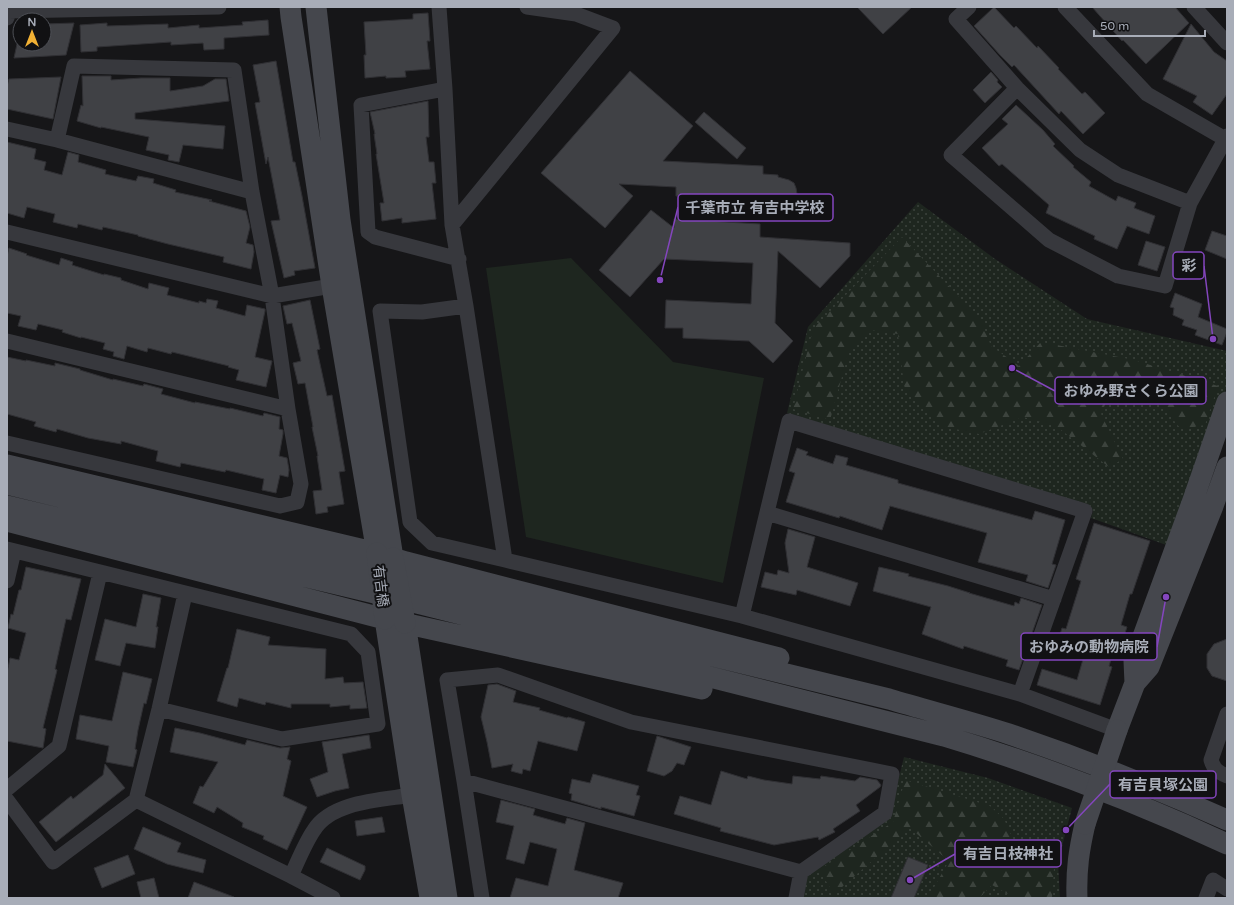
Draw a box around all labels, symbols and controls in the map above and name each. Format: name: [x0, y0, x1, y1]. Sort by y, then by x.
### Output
north arrow: [12, 12, 52, 52]
scale bar: [1094, 12, 1205, 38]
text: N: [28, 16, 36, 29]
text: 50 m: [1100, 19, 1129, 33]
callout: 千葉市立 有吉中学校: [678, 194, 833, 221]
text: 千葉市立 有吉中学校: [686, 199, 824, 217]
callout: 彩: [1173, 252, 1204, 279]
text: 彩: [1181, 257, 1197, 275]
callout: おゆみ野さくら公園: [1055, 377, 1206, 404]
text: おゆみ野さくら公園: [1063, 382, 1199, 400]
street label: 有吉橋: [370, 564, 391, 608]
callout: おゆみの動物病院: [1021, 633, 1157, 660]
text: おゆみの動物病院: [1029, 638, 1149, 656]
callout: 有吉貝塚公園: [1110, 771, 1216, 798]
text: 有吉貝塚公園: [1118, 776, 1208, 794]
callout: 有吉日枝神社: [955, 840, 1061, 867]
text: 有吉日枝神社: [963, 845, 1053, 863]

